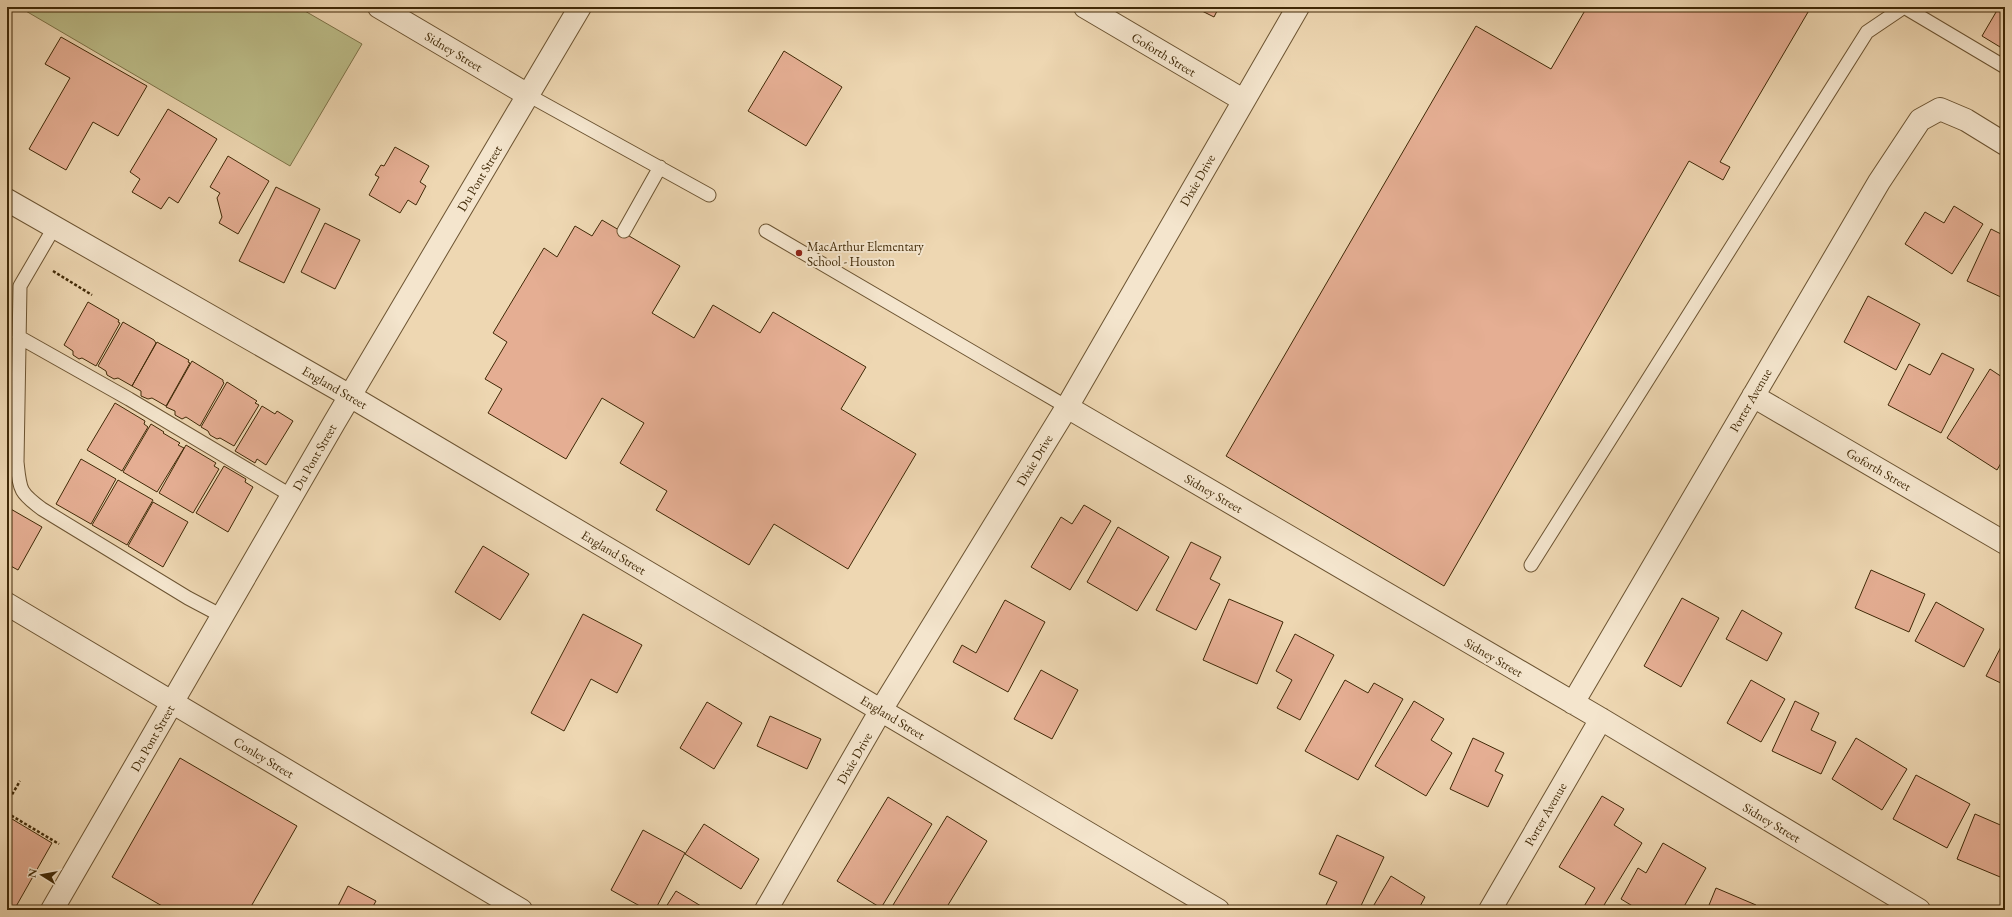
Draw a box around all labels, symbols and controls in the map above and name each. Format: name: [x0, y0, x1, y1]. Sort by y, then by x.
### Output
street label: Sidney Street: [422, 28, 486, 75]
street label: Goforth Street: [1128, 28, 1199, 80]
street label: Du Pont Street: [453, 142, 506, 214]
street label: Dixie Drive: [1176, 151, 1219, 209]
place label: MacArthur Elementary School - Houston: [807, 238, 924, 270]
marker: MacArthur Elementary School - Houston: [794, 248, 804, 258]
street label: England Street: [299, 362, 371, 413]
street label: Porter Avenue: [1725, 365, 1775, 435]
street label: Du Pont Street: [288, 421, 340, 494]
street label: Dixie Drive: [1012, 431, 1056, 489]
street label: Goforth Street: [1843, 444, 1914, 495]
street label: Sidney Street: [1182, 470, 1246, 517]
street label: England Street: [578, 526, 649, 578]
street label: Sidney Street: [1462, 634, 1526, 681]
street label: England Street: [857, 691, 928, 743]
street label: Du Pont Street: [126, 702, 178, 775]
street label: Dixie Drive: [833, 729, 876, 787]
street label: Conley Street: [230, 733, 297, 782]
street label: Porter Avenue: [1520, 779, 1570, 849]
street label: Sidney Street: [1740, 799, 1804, 846]
north arrow: [22, 855, 62, 895]
text: N: [24, 867, 40, 879]

